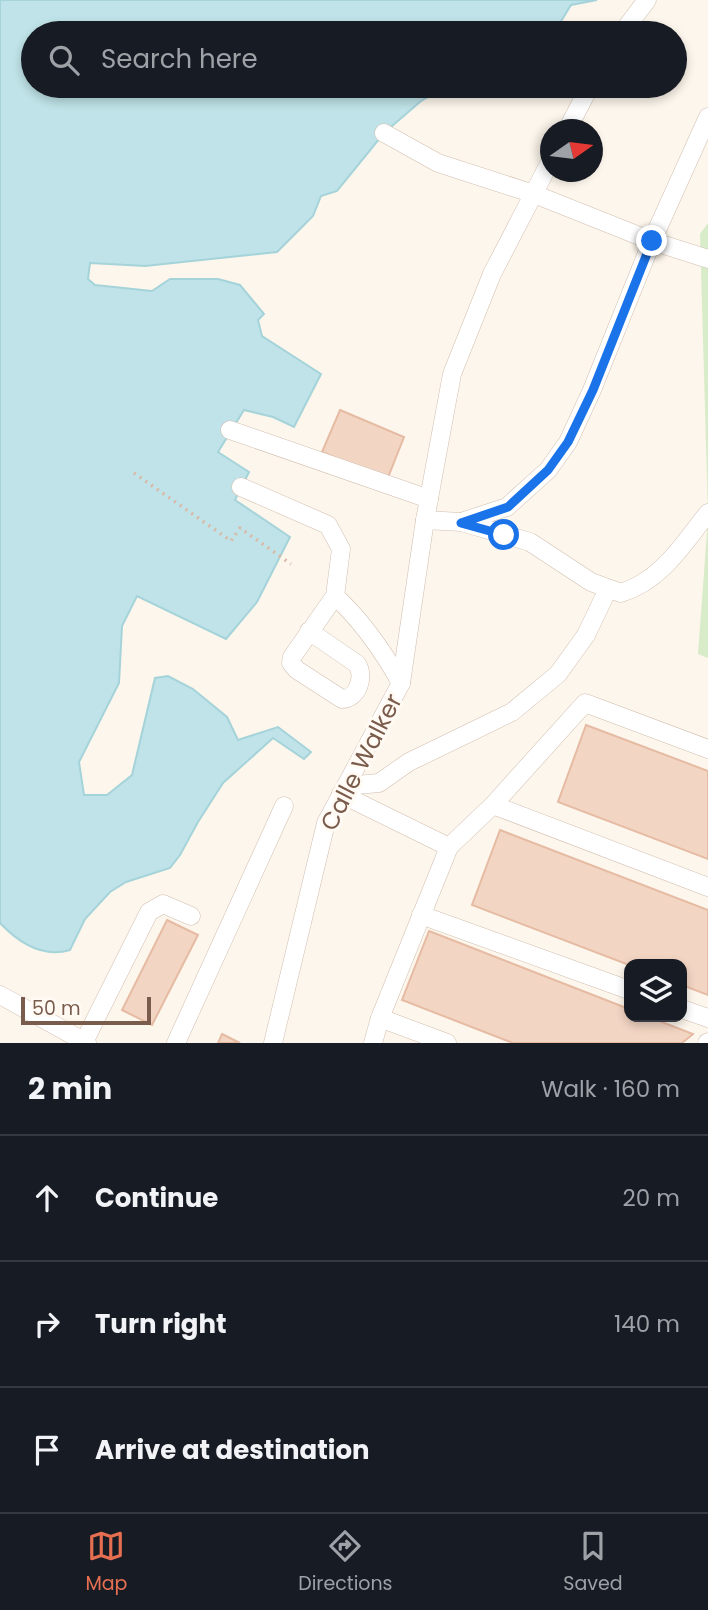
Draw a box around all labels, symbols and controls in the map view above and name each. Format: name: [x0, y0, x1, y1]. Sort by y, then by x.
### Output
search box: [21, 21, 687, 98]
icon: search: [45, 41, 83, 79]
text: Search here: [101, 41, 258, 77]
north arrow: [540, 119, 603, 182]
route end: [636, 225, 667, 256]
route start: [488, 519, 519, 550]
street label: Calle Walker: [312, 688, 410, 836]
map controls: [624, 959, 687, 1022]
button: layers: [624, 959, 687, 1022]
scale bar: [21, 994, 150, 1026]
text: 50 m: [32, 995, 81, 1022]
text: 2 min: [28, 1067, 112, 1110]
text: Walk · 160 m: [541, 1073, 680, 1105]
icon: ahead: [28, 1179, 66, 1217]
text: Continue: [95, 1180, 218, 1216]
text: 20 m: [622, 1182, 680, 1214]
icon: right: [28, 1305, 66, 1343]
text: Turn right: [95, 1306, 227, 1342]
text: 140 m: [614, 1308, 680, 1340]
icon: arrive: [28, 1431, 66, 1469]
text: Arrive at destination: [95, 1432, 370, 1468]
tab: Map: [85, 1527, 127, 1598]
tab: Directions: [298, 1527, 393, 1598]
tab: Saved: [563, 1527, 623, 1598]

